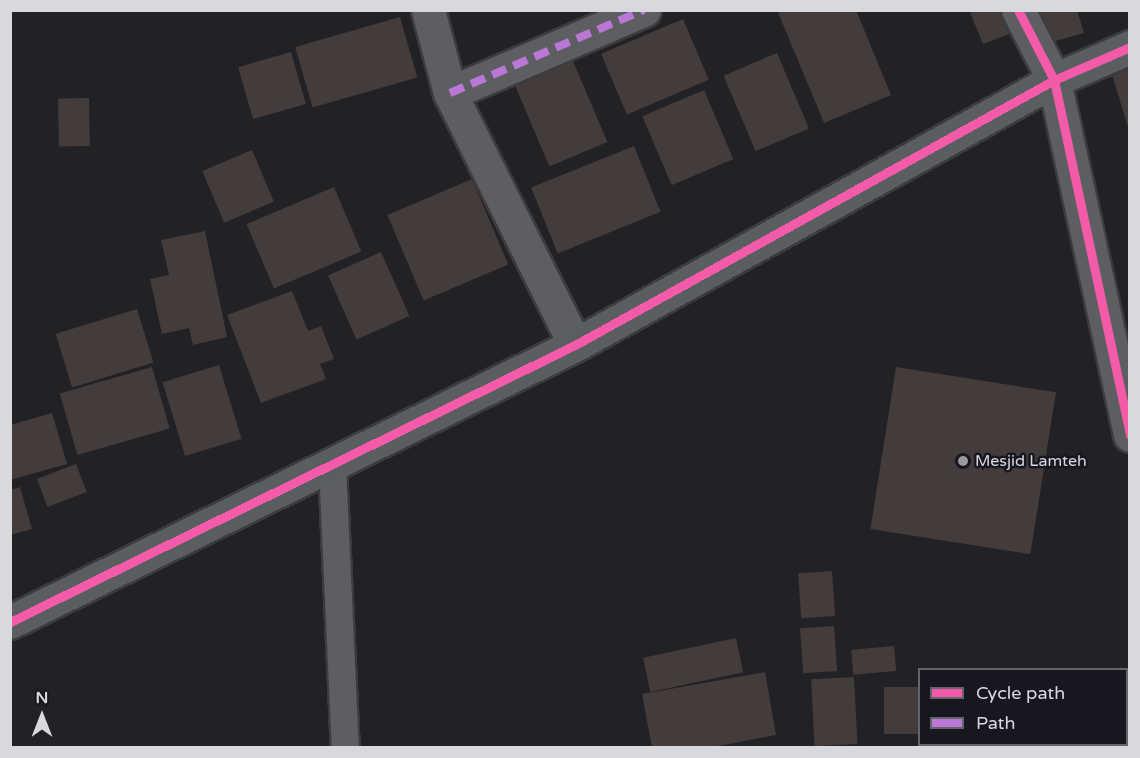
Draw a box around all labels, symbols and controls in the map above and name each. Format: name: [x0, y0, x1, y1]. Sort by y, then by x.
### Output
place label: Mesjid Lamteh: [975, 451, 1087, 471]
marker: Mesjid Lamteh: [956, 454, 970, 468]
legend: [918, 668, 1128, 746]
text: Cycle path: [976, 682, 1065, 704]
north arrow: [12, 686, 72, 746]
text: N: [36, 688, 48, 708]
text: Path: [976, 712, 1015, 734]

